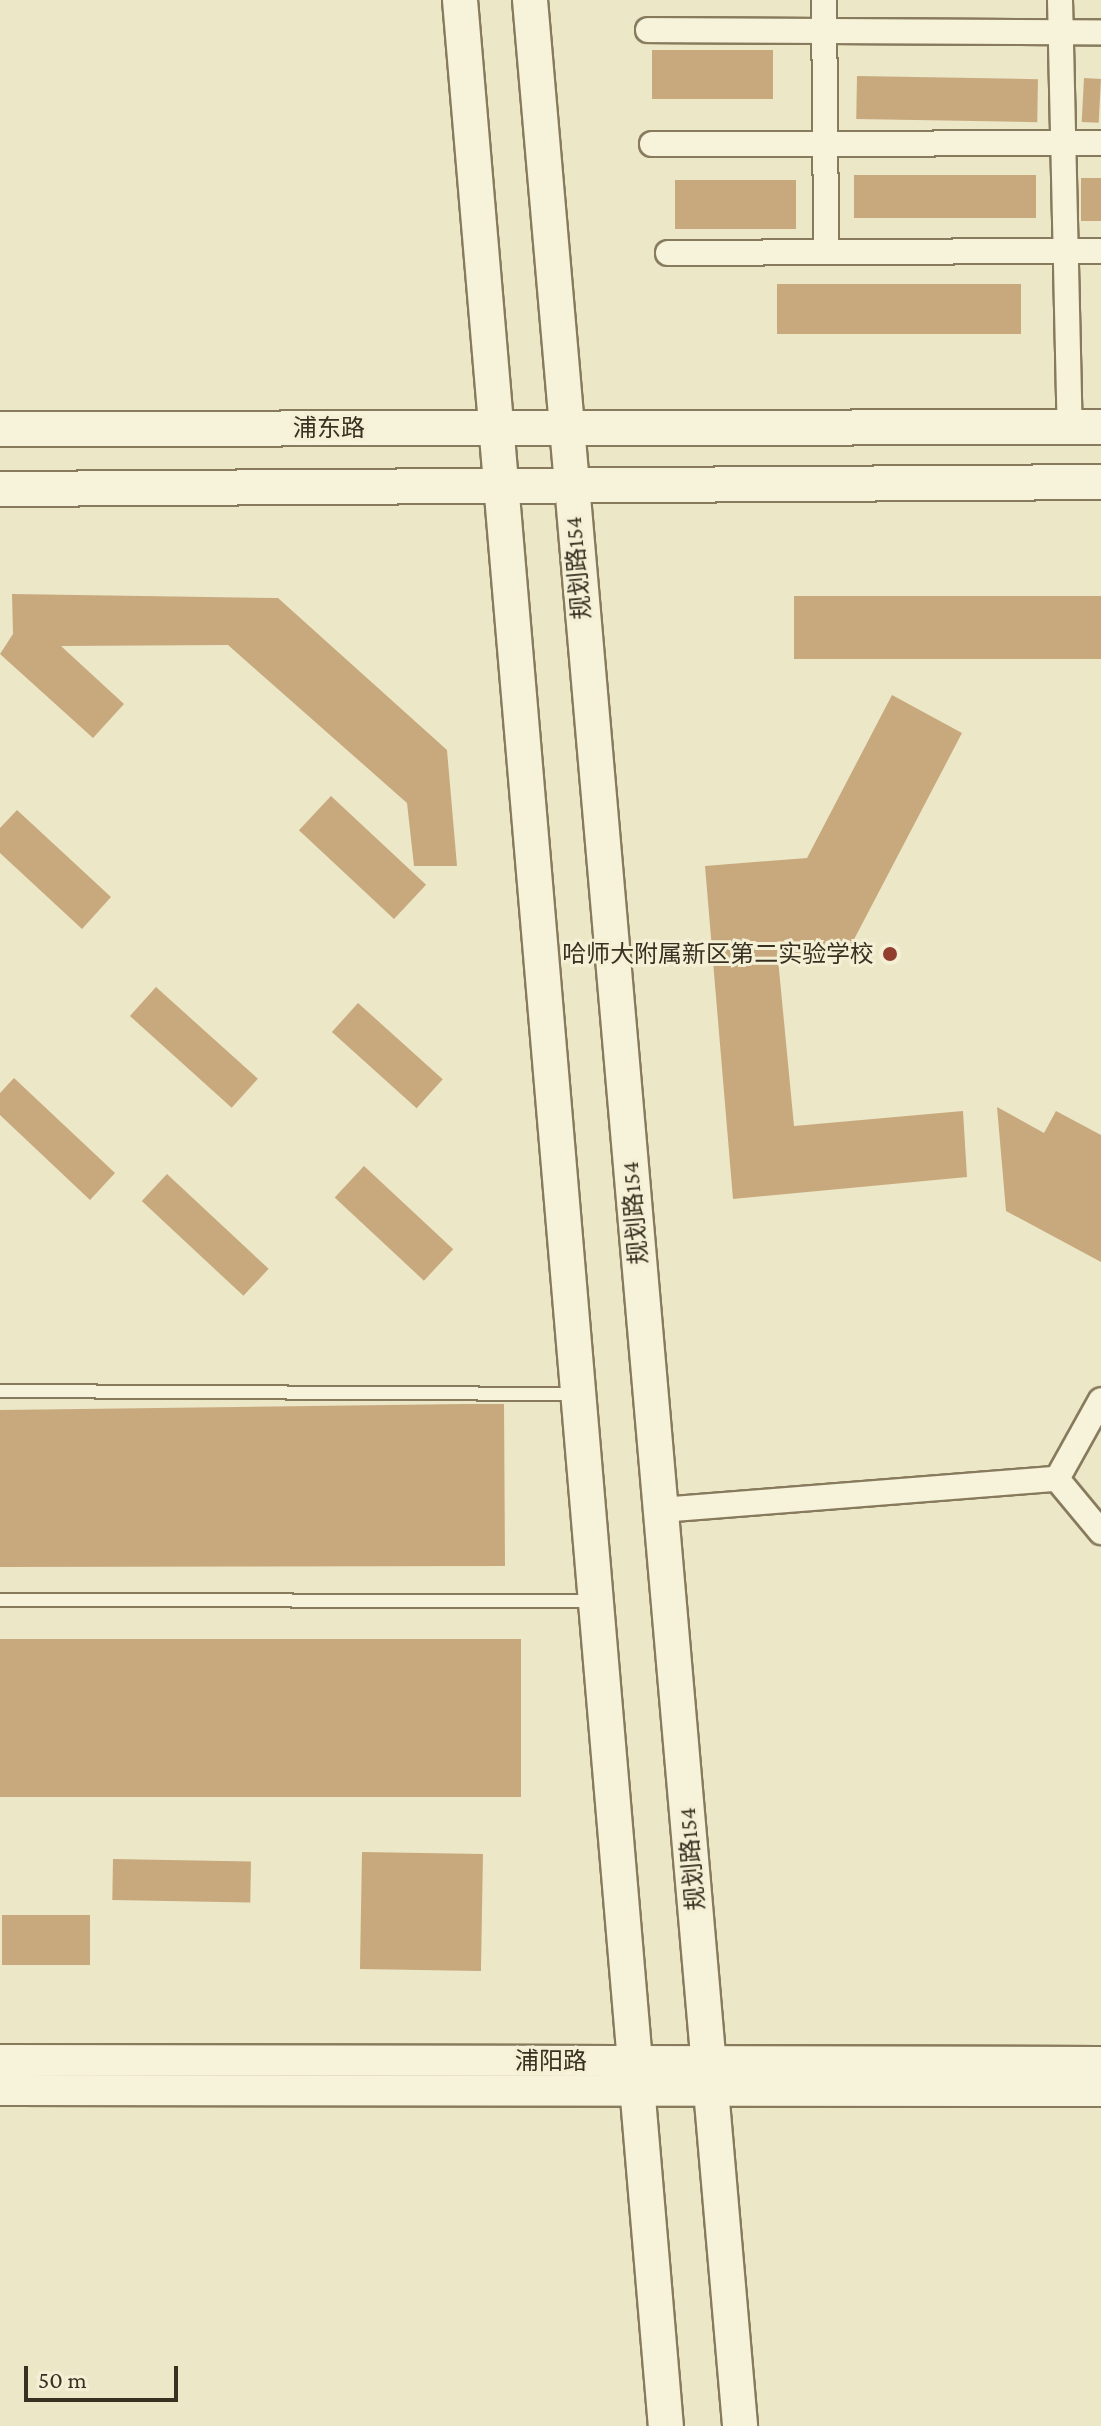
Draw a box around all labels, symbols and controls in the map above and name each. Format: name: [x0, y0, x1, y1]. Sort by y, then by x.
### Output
street label: 浦东路: [293, 414, 365, 442]
street label: 规划路154: [558, 515, 596, 621]
place label: 哈师大附属新区第二实验学校: [562, 940, 874, 968]
marker: 哈师大附属新区第二实验学校: [881, 945, 899, 963]
street label: 规划路154: [615, 1160, 653, 1266]
street label: 规划路154: [672, 1806, 710, 1912]
street label: 浦阳路: [515, 2047, 587, 2075]
scale bar: [28, 2350, 182, 2400]
text: 50 m: [38, 2366, 87, 2393]

